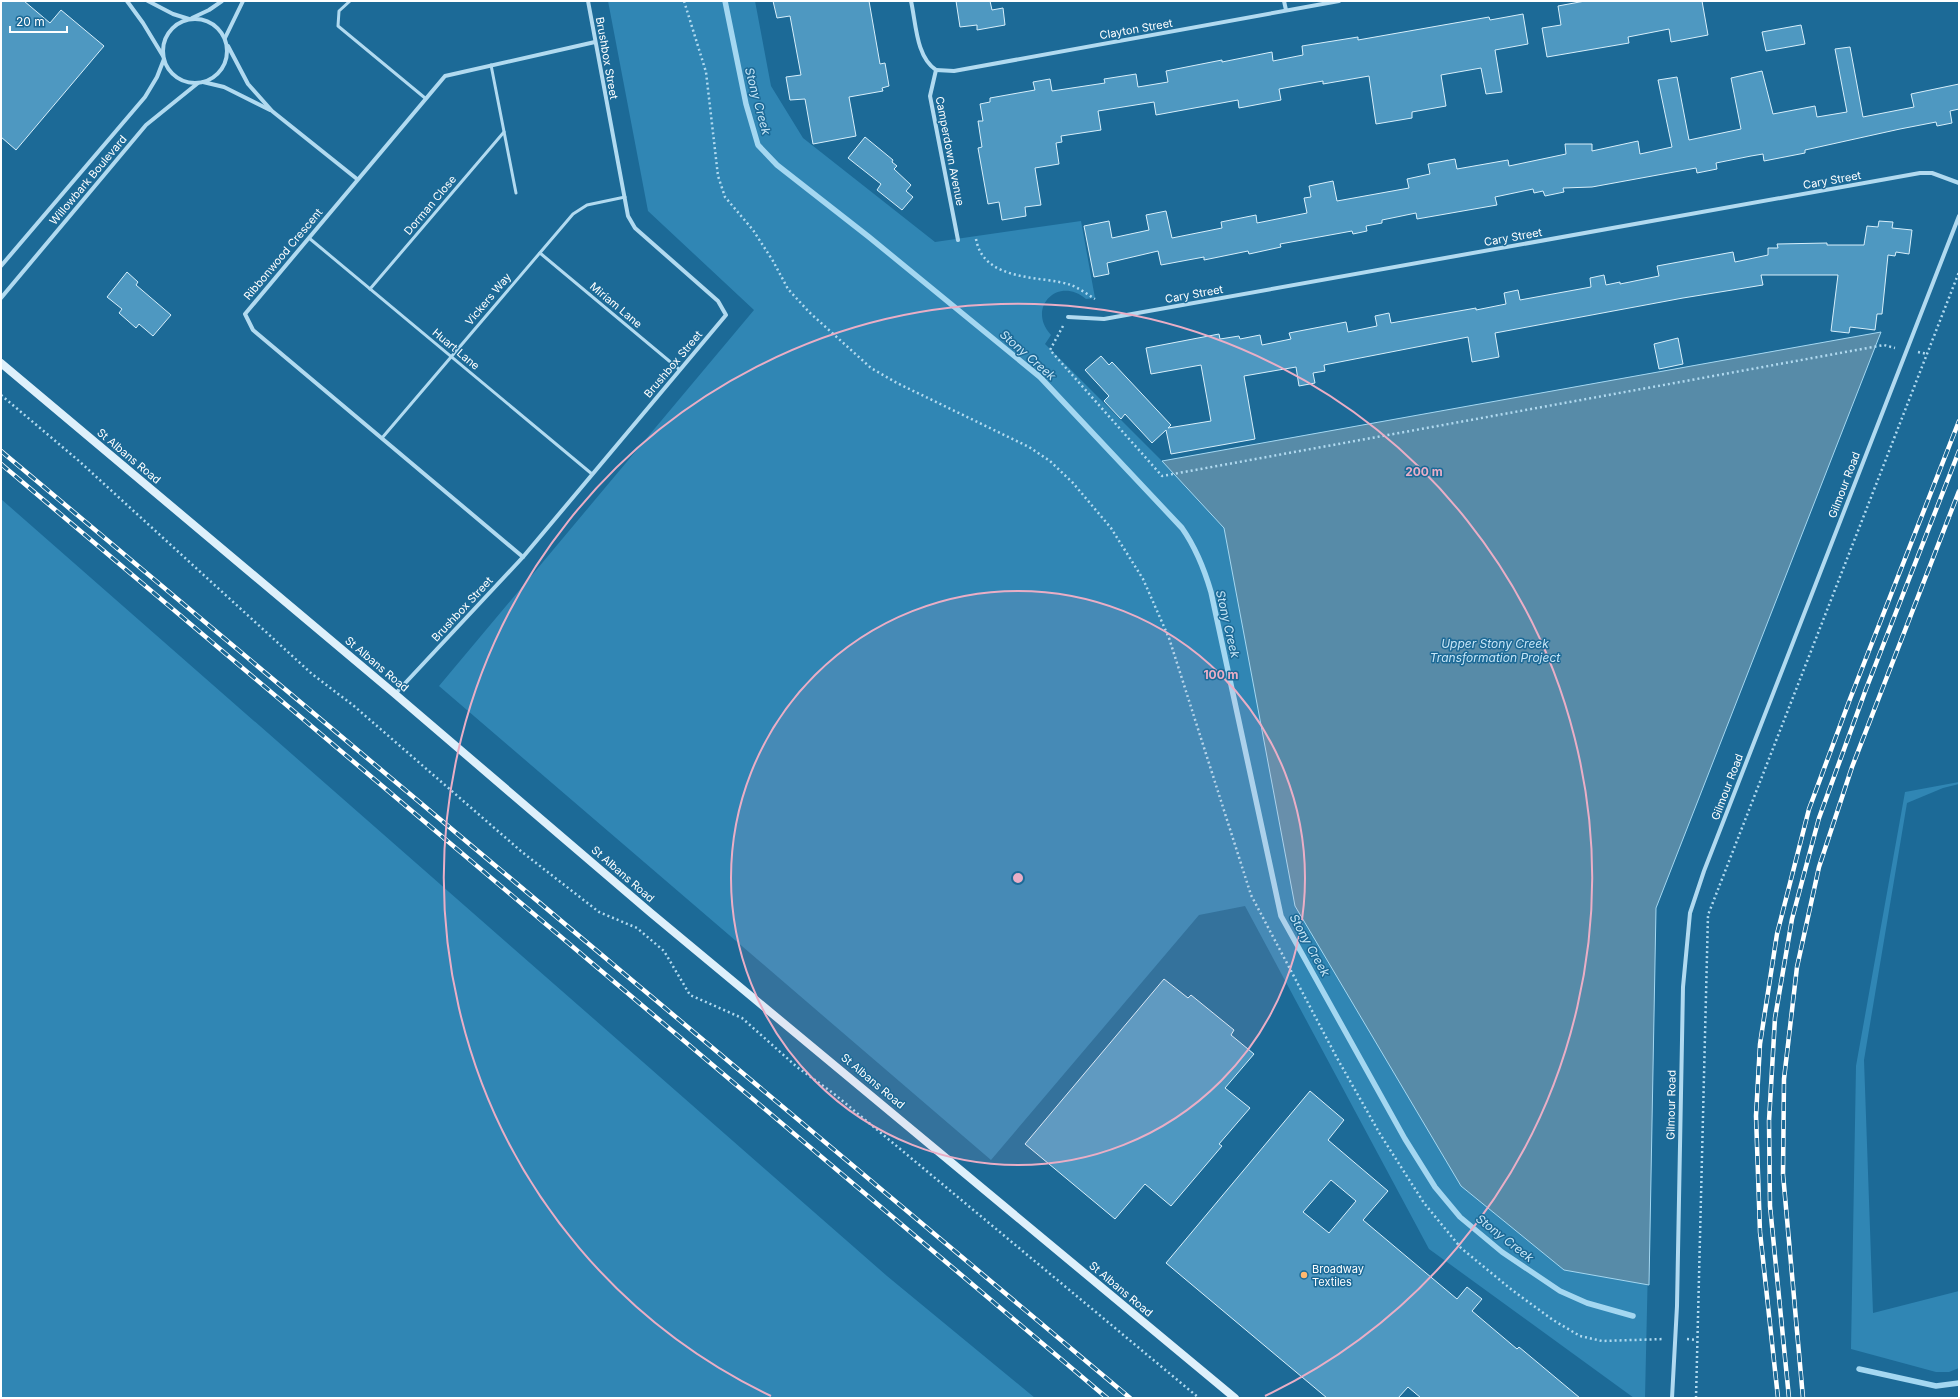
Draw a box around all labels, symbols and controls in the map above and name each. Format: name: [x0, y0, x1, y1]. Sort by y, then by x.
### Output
scale bar: [10, 8, 67, 34]
text: 20 m: [16, 14, 45, 29]
street label: Brushbox Street: [593, 16, 621, 101]
street label: Clayton Street: [1098, 16, 1174, 42]
water label: Stony Creek: [742, 66, 774, 137]
street label: Camperdown Avenue: [933, 95, 967, 207]
street label: Willowbark Boulevard: [46, 132, 130, 228]
street label: Cary Street: [1802, 168, 1863, 192]
street label: Dorman Close: [401, 172, 459, 238]
street label: Ribbonwood Crescent: [241, 205, 326, 303]
street label: Cary Street: [1483, 225, 1544, 249]
street label: Vickers Way: [462, 270, 514, 328]
street label: Miriam Lane: [587, 279, 645, 331]
street label: Cary Street: [1164, 282, 1225, 306]
street label: Huart Lane: [430, 325, 482, 373]
street label: Brushbox Street: [641, 327, 705, 400]
water label: Stony Creek: [997, 327, 1059, 384]
street label: St Albans Road: [94, 425, 164, 487]
street label: Gilmour Road: [1825, 450, 1863, 520]
text: 200 m: [1405, 464, 1443, 479]
street label: Brushbox Street: [428, 573, 496, 644]
water label: Stony Creek: [1213, 589, 1243, 660]
street label: St Albans Road: [342, 633, 412, 695]
water label: Upper Stony Creek Transformation Project: [1430, 636, 1561, 665]
text: 100 m: [1203, 667, 1239, 682]
street label: Gilmour Road: [1708, 752, 1746, 822]
street label: St Albans Road: [589, 843, 657, 905]
centre of rings: [1011, 871, 1025, 885]
water label: Stony Creek: [1287, 911, 1334, 979]
street label: St Albans Road: [838, 1050, 908, 1112]
street label: Gilmour Road: [1663, 1070, 1679, 1140]
water label: Stony Creek: [1473, 1211, 1537, 1265]
street label: St Albans Road: [1086, 1258, 1156, 1320]
place label: Broadway Textiles: [1312, 1262, 1364, 1289]
marker: Broadway Textiles: [1299, 1270, 1309, 1280]

